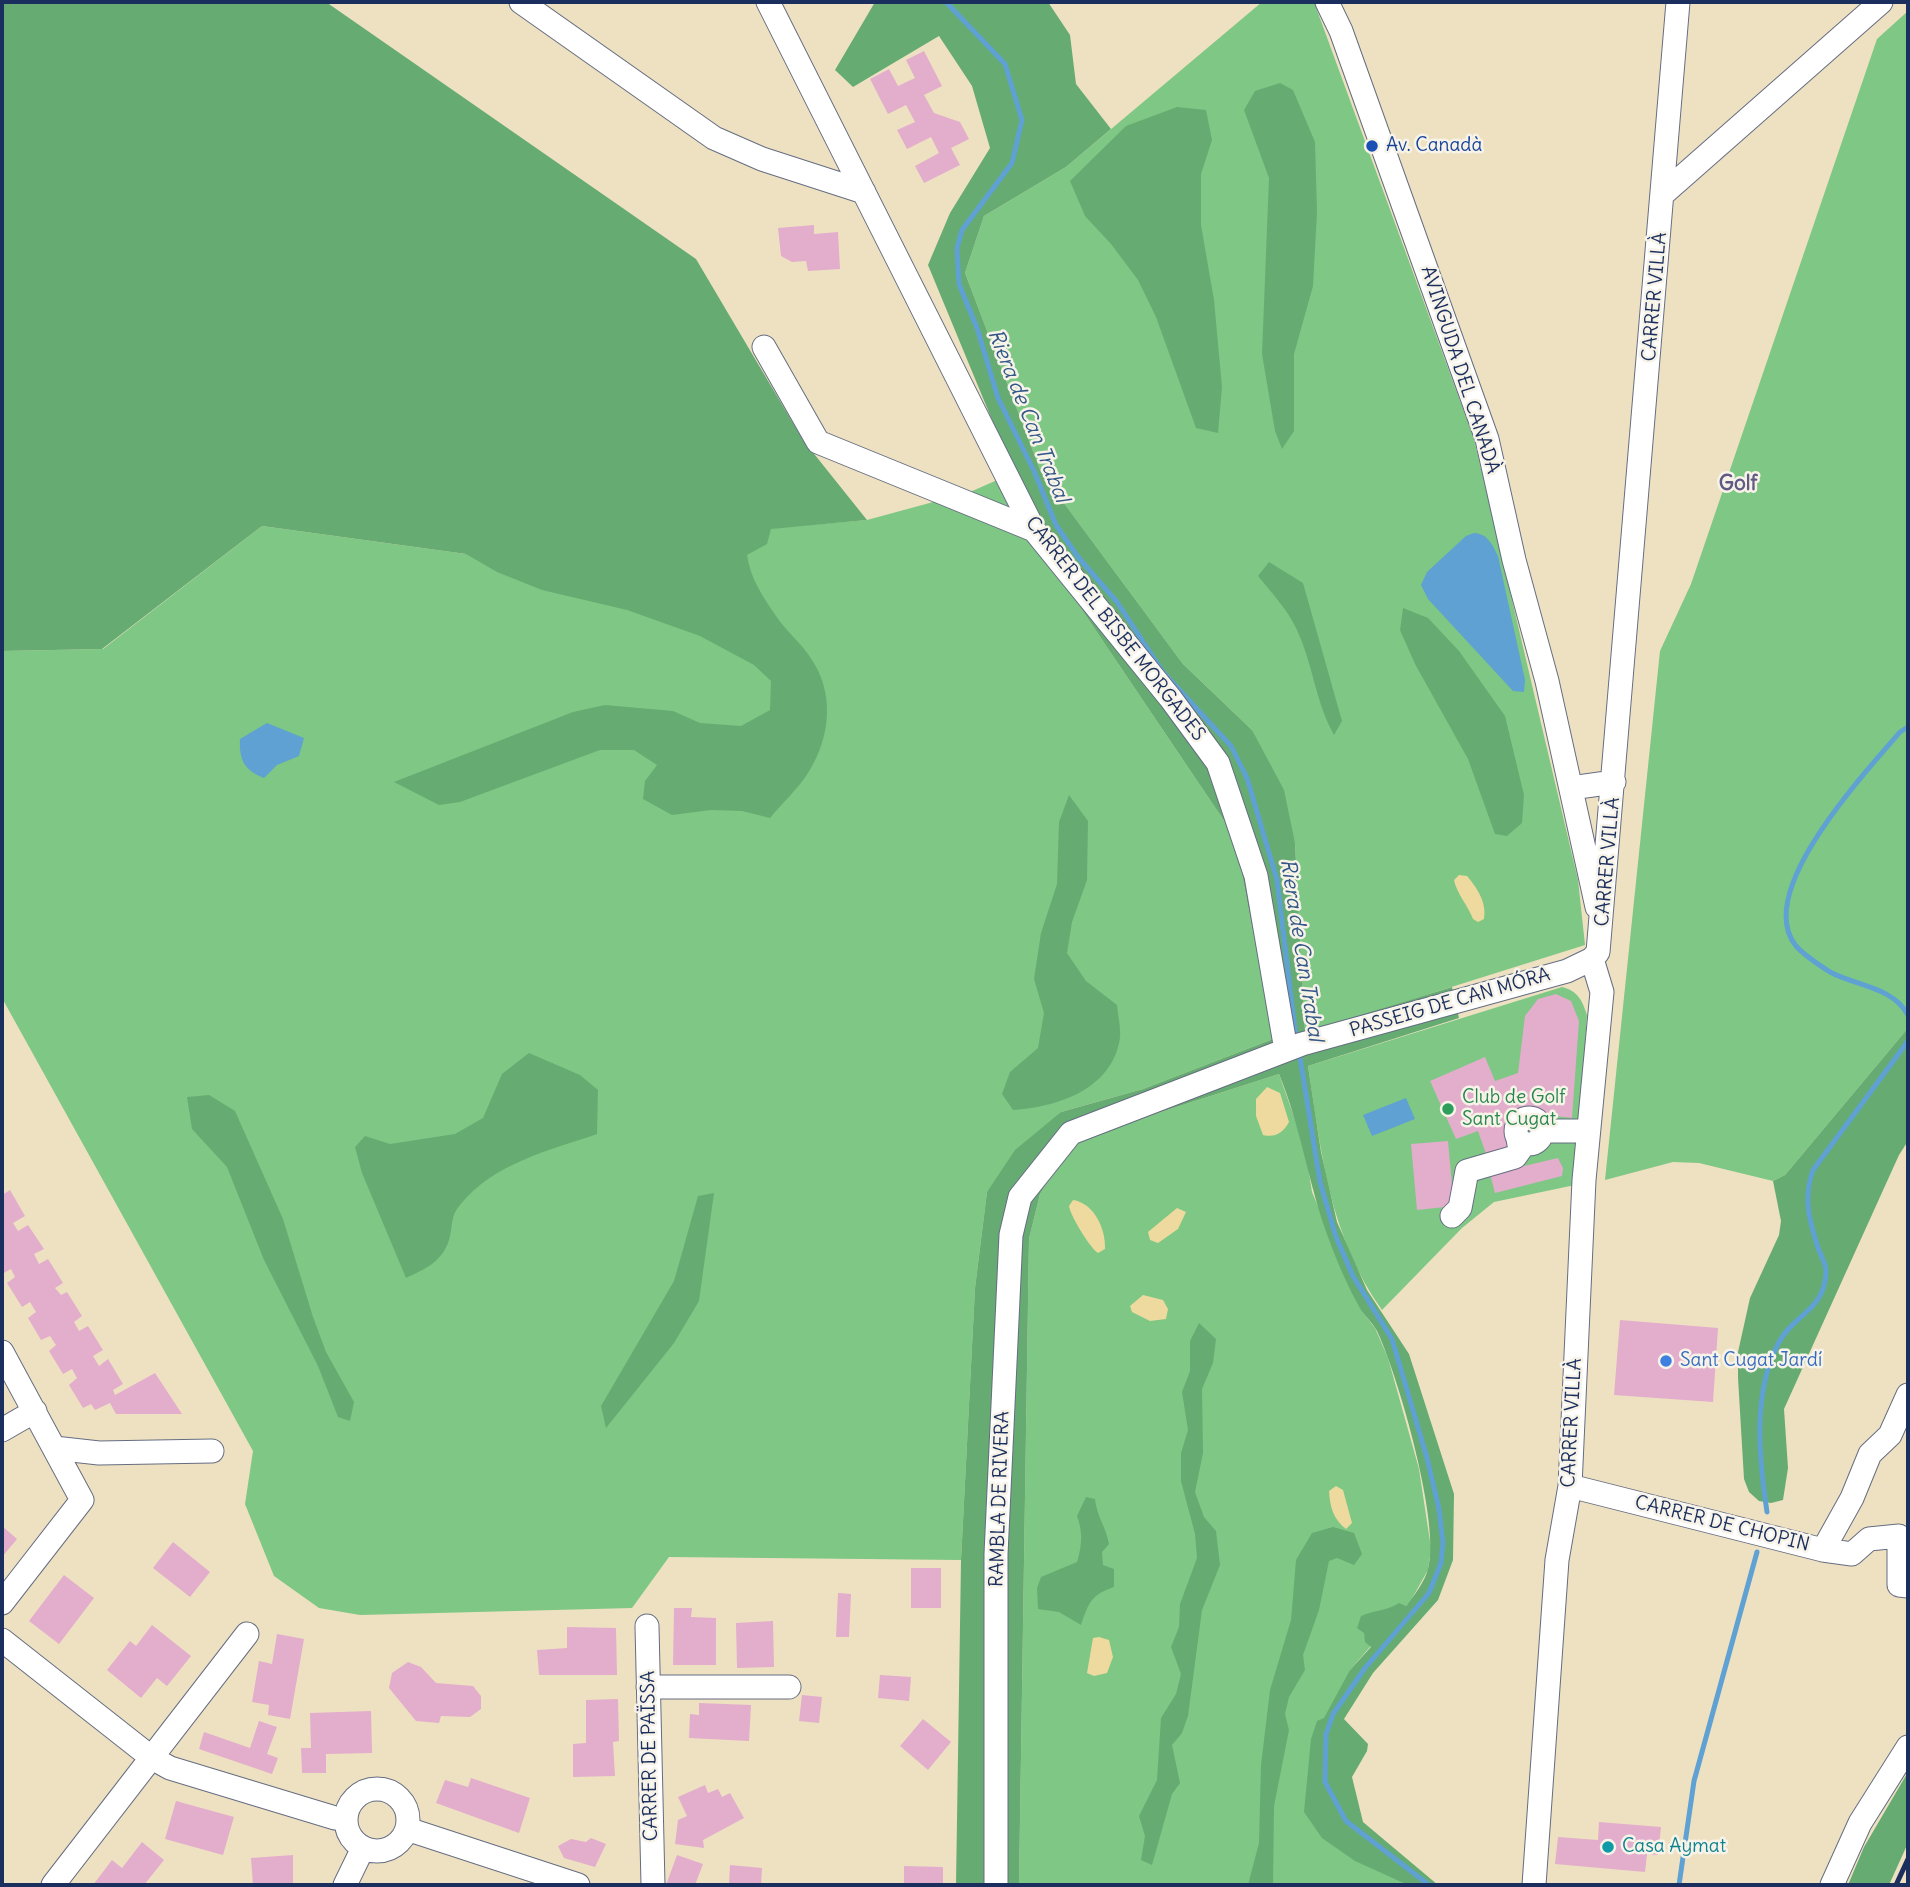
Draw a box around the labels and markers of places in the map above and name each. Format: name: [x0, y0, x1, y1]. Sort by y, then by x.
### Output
place label: Av. Canadà: [1386, 135, 1482, 157]
marker: Av. Canadà: [1364, 138, 1380, 154]
place label: Club de Golf Sant Cugat: [1462, 1087, 1566, 1131]
marker: Club de Golf Sant Cugat: [1440, 1101, 1456, 1117]
place label: Sant Cugat Jardí: [1680, 1350, 1822, 1372]
marker: Sant Cugat Jardí: [1658, 1353, 1674, 1369]
place label: Casa Aymat: [1622, 1836, 1726, 1858]
marker: Casa Aymat: [1600, 1839, 1616, 1855]

